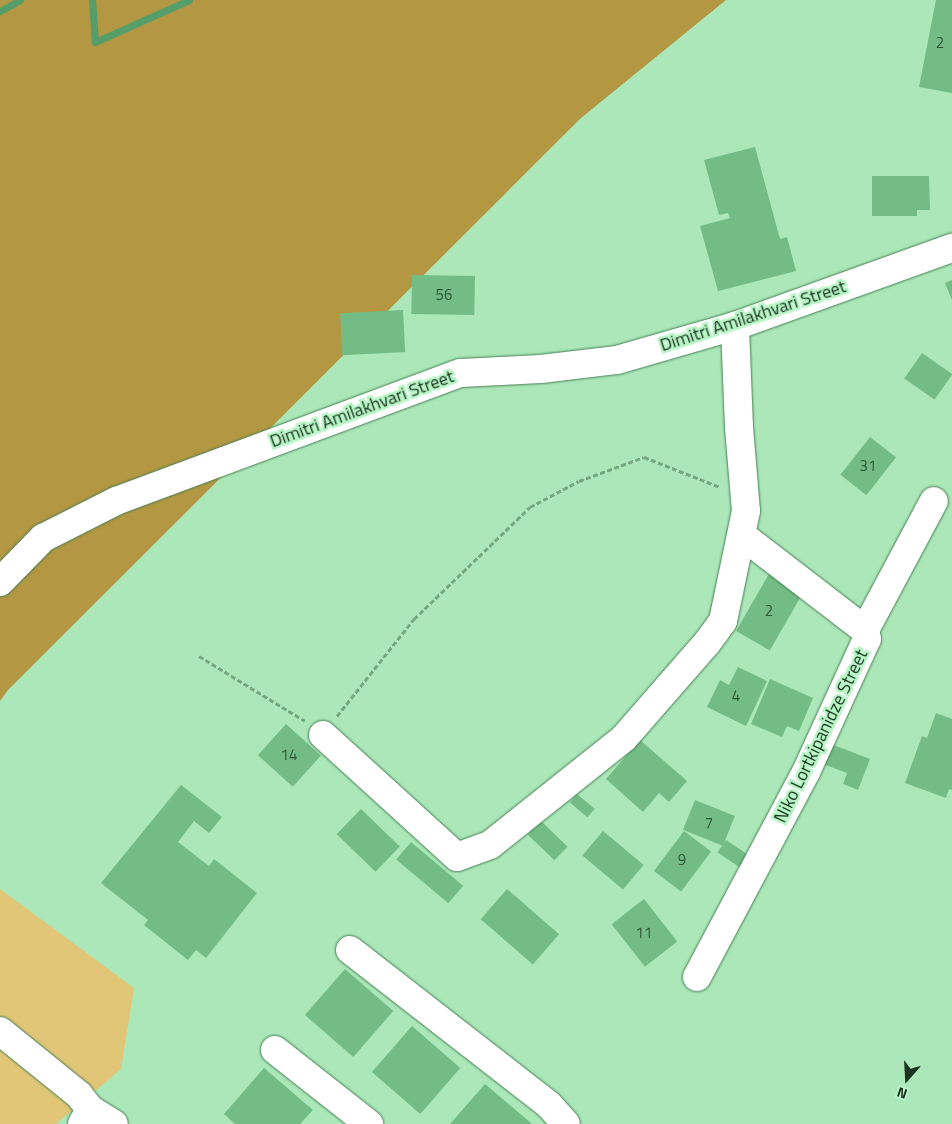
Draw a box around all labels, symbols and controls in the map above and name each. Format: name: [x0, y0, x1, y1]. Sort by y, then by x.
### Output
house number: 2: [936, 34, 944, 52]
street label: Dimitri Amilakhvari Street: [657, 276, 849, 356]
house number: 56: [436, 286, 452, 304]
street label: Dimitri Amilakhvari Street: [267, 366, 457, 452]
house number: 31: [860, 457, 876, 475]
house number: 2: [765, 602, 773, 620]
street label: Niko Lortkipanidze Street: [770, 646, 872, 826]
house number: 4: [732, 687, 740, 705]
house number: 14: [281, 746, 297, 764]
house number: 7: [705, 814, 713, 832]
house number: 9: [678, 851, 686, 869]
house number: 11: [636, 924, 652, 942]
north arrow: [882, 1054, 932, 1104]
text: N: [894, 1082, 910, 1105]

